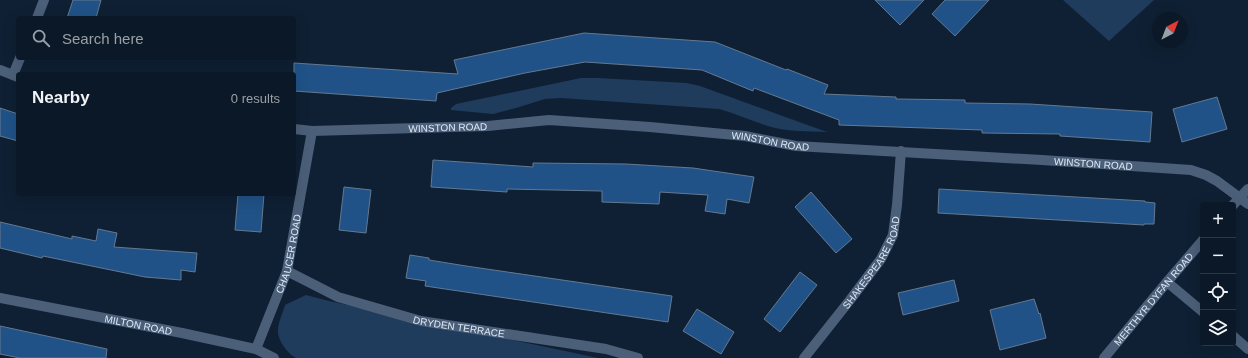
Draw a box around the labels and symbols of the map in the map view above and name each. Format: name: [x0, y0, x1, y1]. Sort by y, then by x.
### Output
north arrow: [1152, 12, 1188, 48]
street label: WINSTON ROAD: [408, 121, 487, 134]
street label: WINSTON ROAD: [731, 129, 810, 152]
street label: WINSTON ROAD: [1054, 155, 1133, 172]
street label: CHAUCER ROAD: [273, 213, 303, 295]
street label: SHAKESPEARE ROAD: [840, 216, 901, 311]
street label: MERTHYR DYFAN ROAD: [1112, 250, 1195, 347]
street label: MILTON ROAD: [104, 313, 173, 337]
street label: DRYDEN TERRACE: [412, 314, 506, 339]

